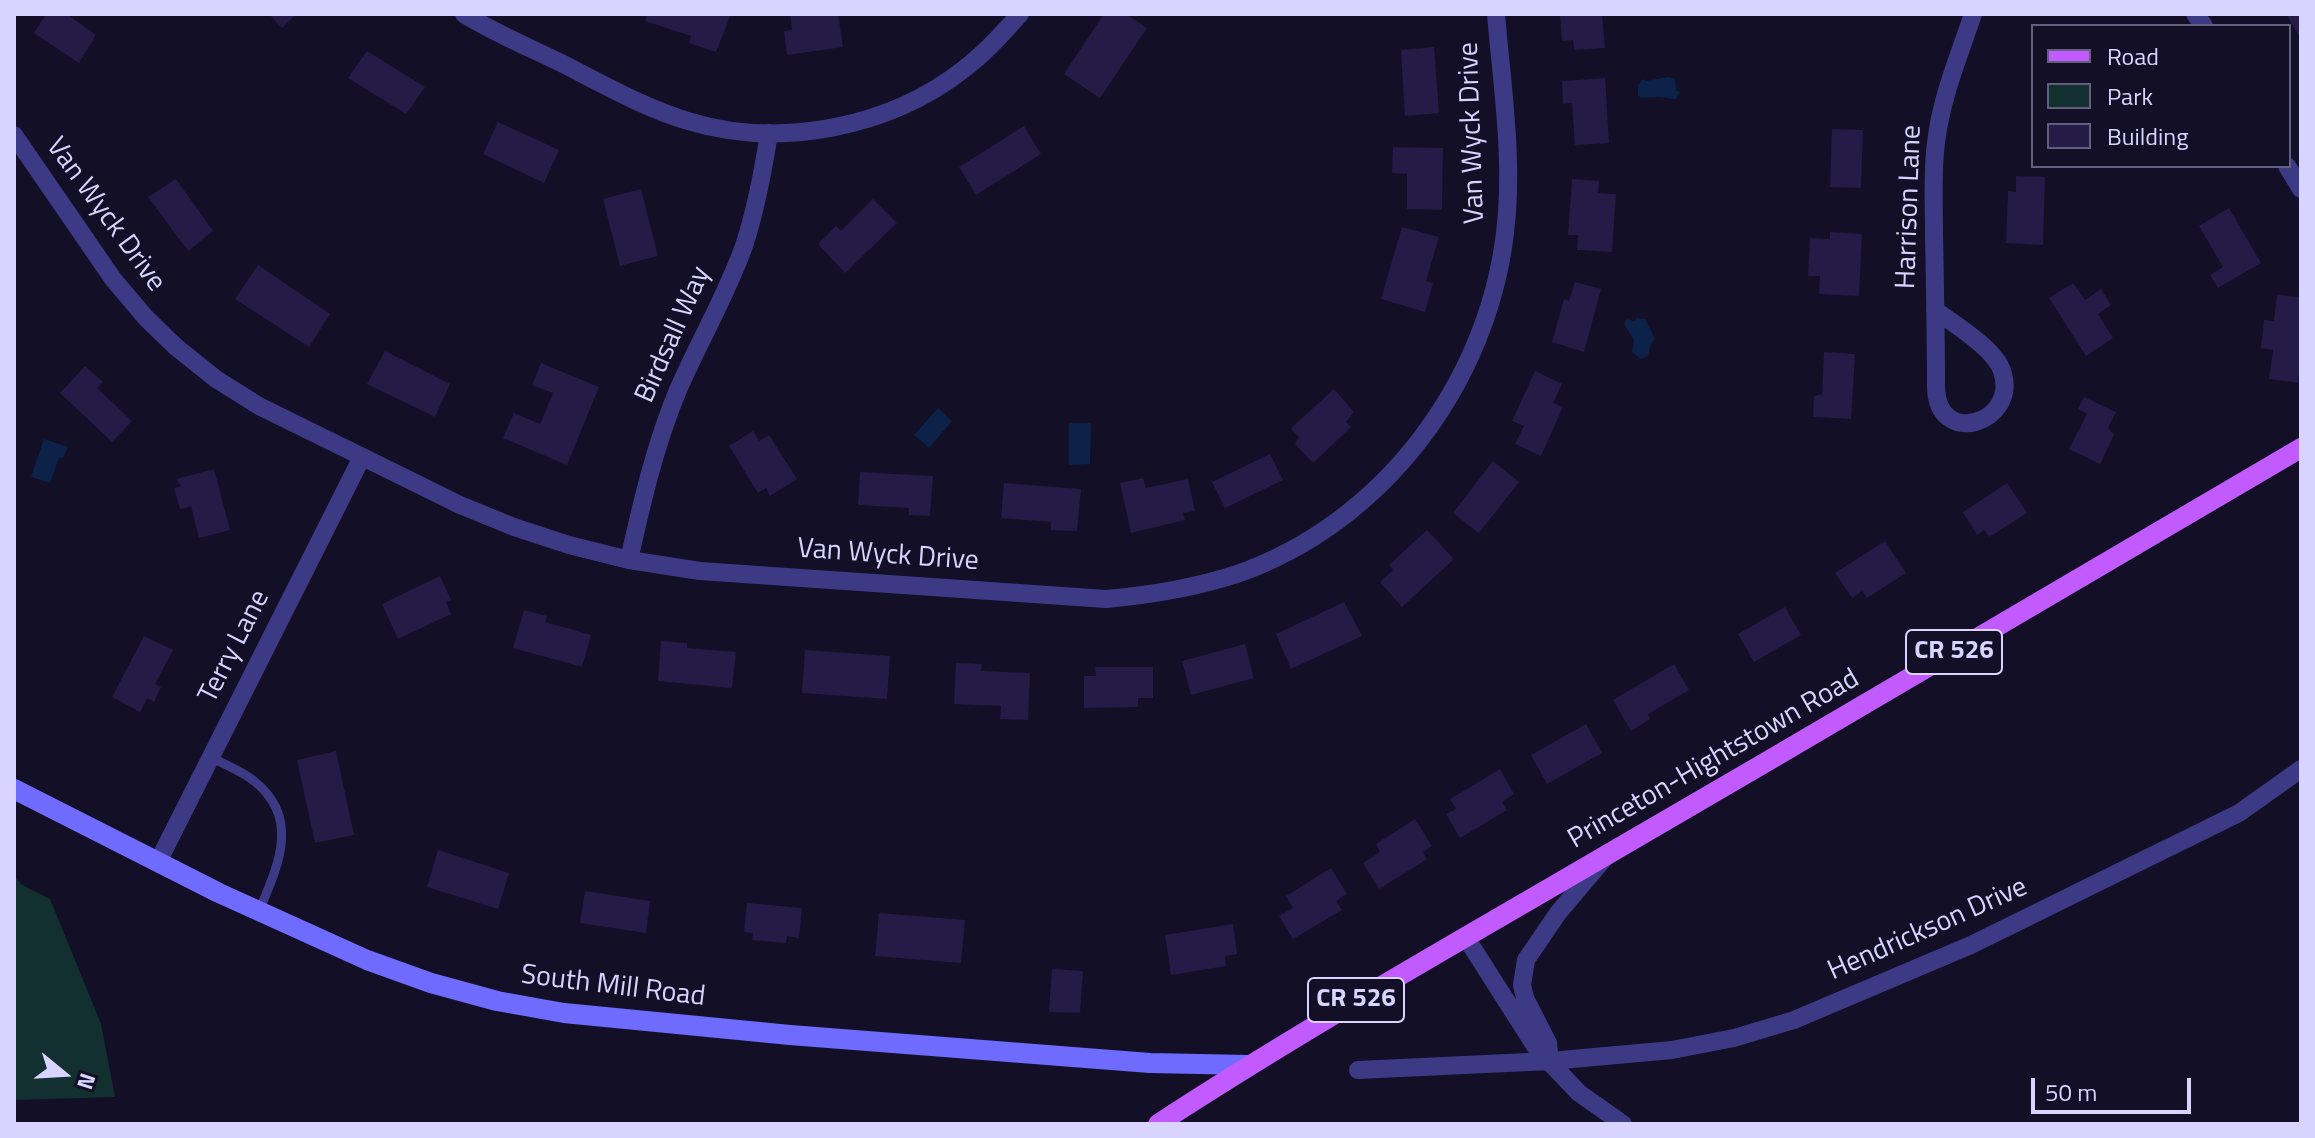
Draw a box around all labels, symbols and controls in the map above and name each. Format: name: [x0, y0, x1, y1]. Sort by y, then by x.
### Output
legend: [2031, 24, 2291, 168]
text: Road: [2107, 38, 2159, 74]
street label: Van Wyck Drive: [1453, 42, 1493, 224]
text: Park: [2107, 78, 2153, 114]
text: Building: [2107, 118, 2189, 154]
street label: Harrison Lane: [1890, 124, 1930, 290]
street label: Van Wyck Drive: [38, 132, 172, 298]
street label: Birdsall Way: [629, 262, 719, 408]
street label: Van Wyck Drive: [796, 533, 980, 579]
street label: Terry Lane: [192, 585, 278, 709]
road number: CR 526: [1906, 630, 2002, 674]
street label: Princeton-Hightstown Road: [1563, 663, 1865, 857]
street label: Hendrickson Drive: [1823, 871, 2033, 989]
street label: South Mill Road: [519, 959, 707, 1015]
road number: CR 526: [1308, 978, 1404, 1022]
north arrow: [24, 1034, 104, 1114]
scale bar: [2035, 1062, 2195, 1112]
text: N: [68, 1069, 105, 1094]
text: 50 m: [2045, 1074, 2097, 1110]

